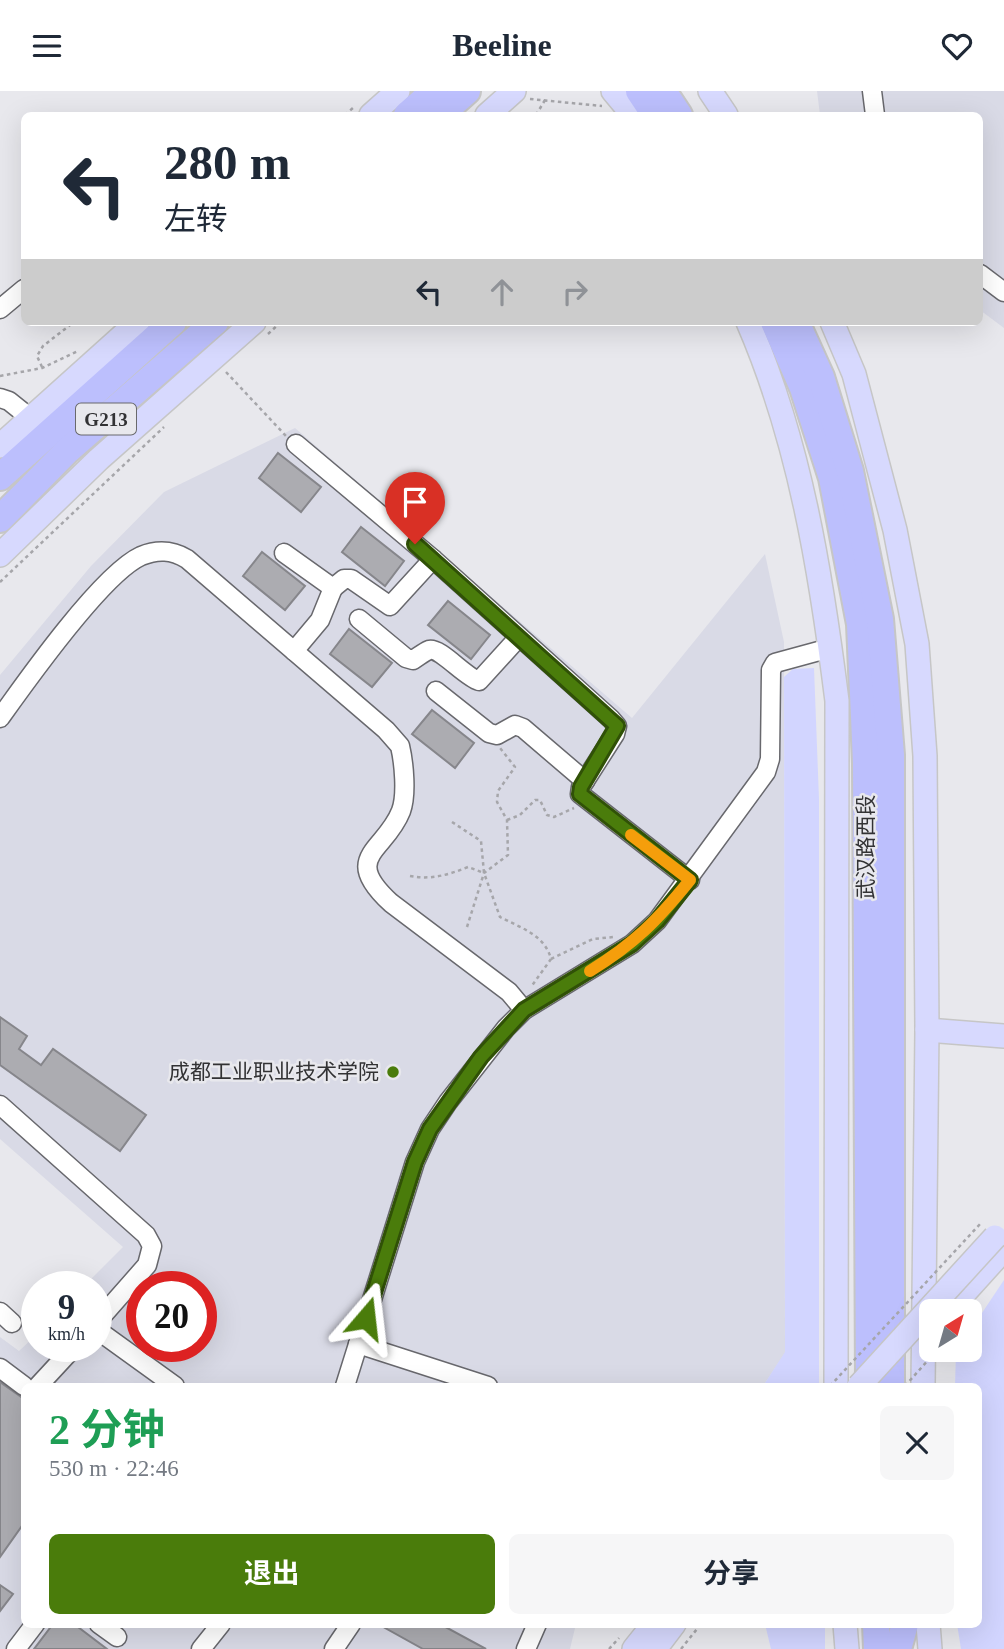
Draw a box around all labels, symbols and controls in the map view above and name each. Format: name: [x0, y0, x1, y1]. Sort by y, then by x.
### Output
icon: menu: [28, 27, 66, 65]
text: Beeline: [452, 27, 552, 63]
icon: heart: [938, 27, 976, 65]
text: 280 m: [164, 135, 291, 190]
icon: left: [49, 140, 140, 231]
text: 左转: [164, 201, 228, 237]
icon: left: [410, 273, 448, 311]
icon: ahead: [483, 273, 521, 311]
icon: right: [556, 273, 594, 311]
road number: G213: [76, 403, 136, 435]
pin: [385, 472, 445, 544]
icon: arrive: [396, 483, 434, 521]
street label: 武汉路西段: [854, 795, 878, 900]
place label: 成都工业职业技术学院: [169, 1060, 379, 1084]
marker: 成都工业职业技术学院: [385, 1064, 401, 1080]
speed limit sign: 20: [126, 1271, 217, 1362]
position arrow: [329, 1281, 403, 1355]
text: 9: [58, 1288, 75, 1327]
north arrow: [919, 1299, 982, 1361]
map controls: [919, 1299, 982, 1362]
text: km/h: [48, 1324, 85, 1344]
button: close: [880, 1406, 954, 1480]
text: 2 分钟: [49, 1407, 165, 1453]
text: 530 m · 22:46: [49, 1456, 179, 1481]
button: 退出: [49, 1534, 495, 1614]
button: 分享: [509, 1534, 954, 1614]

